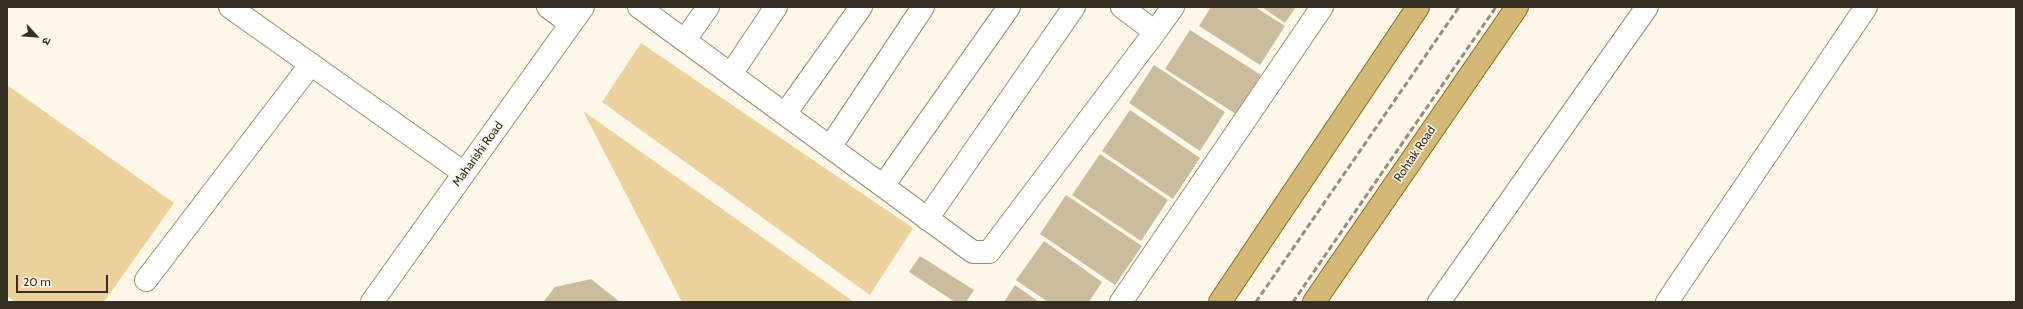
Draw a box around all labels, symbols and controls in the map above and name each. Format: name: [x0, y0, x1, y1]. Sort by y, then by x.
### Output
north arrow: [16, 16, 56, 56]
text: उ: [39, 35, 54, 47]
street label: Maharishi Road: [450, 119, 506, 189]
street label: Rohtak Road: [1391, 123, 1439, 185]
scale bar: [18, 267, 110, 293]
text: 20 m: [23, 274, 51, 289]

